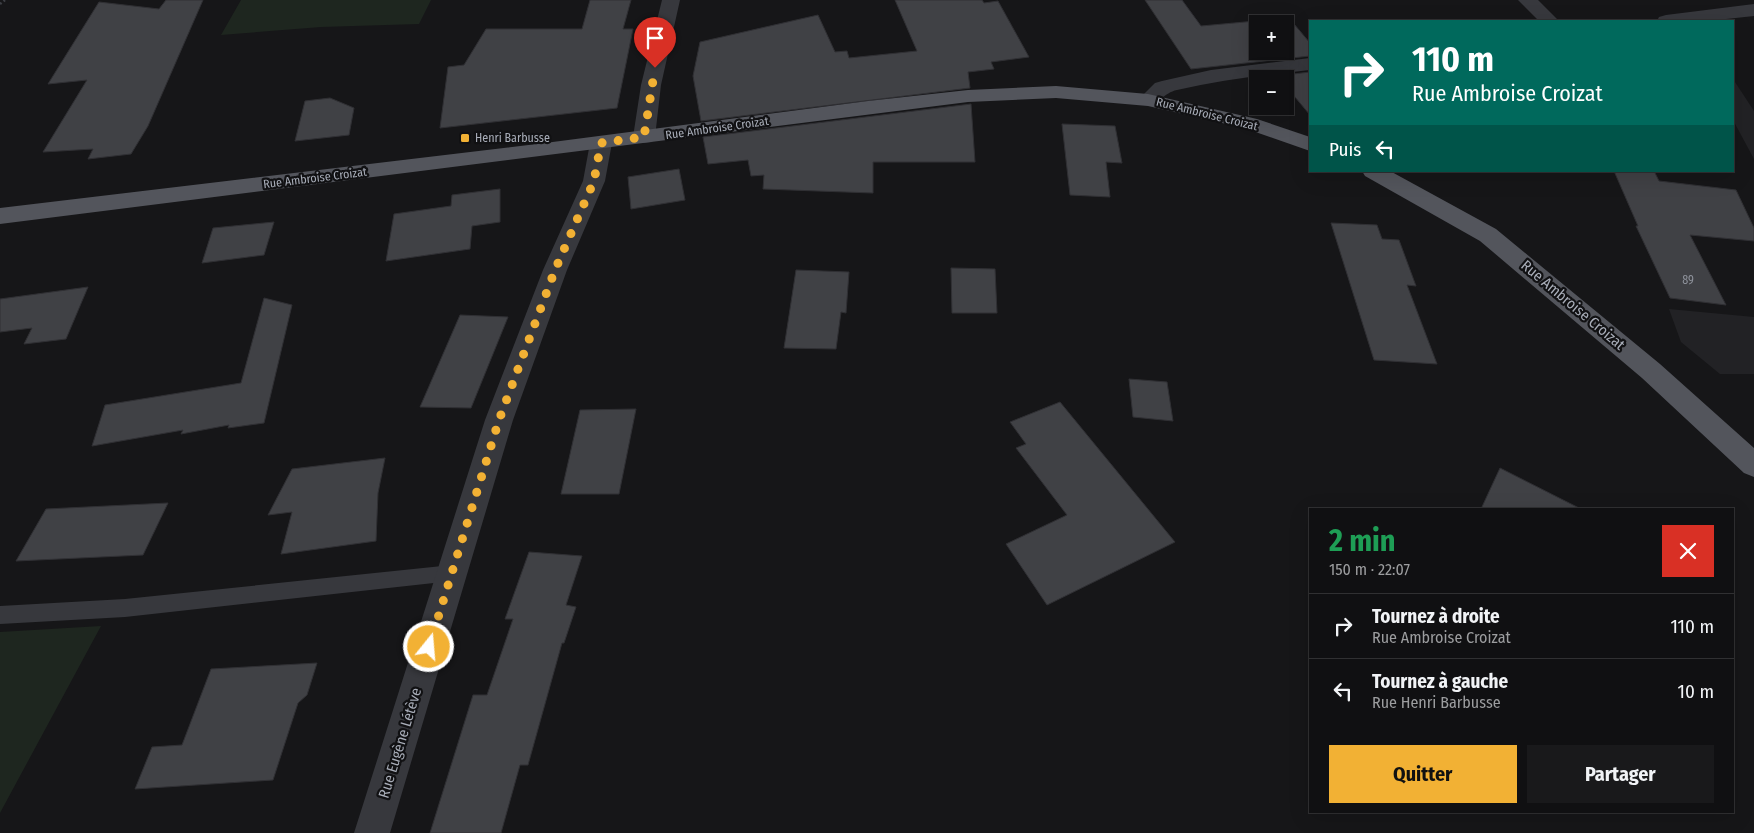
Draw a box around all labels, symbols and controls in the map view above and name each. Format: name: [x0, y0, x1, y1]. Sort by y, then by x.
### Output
map controls: [1249, 15, 1294, 115]
button: +: [1249, 15, 1294, 60]
pin: [634, 17, 676, 68]
icon: arrive: [641, 24, 669, 52]
text: 110 m: [1412, 38, 1494, 80]
icon: right: [1329, 40, 1394, 105]
button: −: [1249, 70, 1294, 115]
text: Rue Ambroise Croizat: [1412, 80, 1603, 107]
street label: Rue Ambroise Croizat: [1155, 95, 1259, 133]
street label: Rue Ambroise Croizat: [665, 114, 770, 142]
place label: Henri Barbusse: [475, 131, 550, 145]
marker: Henri Barbusse: [459, 132, 471, 144]
icon: left: [1371, 135, 1399, 163]
text: Puis: [1329, 138, 1361, 161]
street label: Rue Ambroise Croizat: [263, 165, 368, 191]
street label: Rue Ambroise Croizat: [1517, 256, 1629, 354]
house number: 89: [1682, 273, 1694, 287]
text: 2 min: [1329, 523, 1396, 559]
button: close: [1662, 525, 1714, 577]
text: 150 m · 22:07: [1329, 560, 1410, 579]
text: Tournez à droite: [1372, 605, 1500, 628]
icon: right: [1329, 612, 1357, 640]
text: 110 m: [1670, 615, 1714, 638]
position arrow: [402, 620, 454, 672]
text: Rue Ambroise Croizat: [1372, 628, 1511, 647]
text: Tournez à gauche: [1372, 670, 1508, 693]
icon: left: [1329, 677, 1357, 705]
text: 10 m: [1678, 680, 1714, 703]
street label: Rue Eugène Létève: [375, 686, 425, 800]
text: Rue Henri Barbusse: [1372, 693, 1501, 712]
button: Quitter: [1329, 745, 1517, 803]
button: Partager: [1527, 745, 1714, 803]

